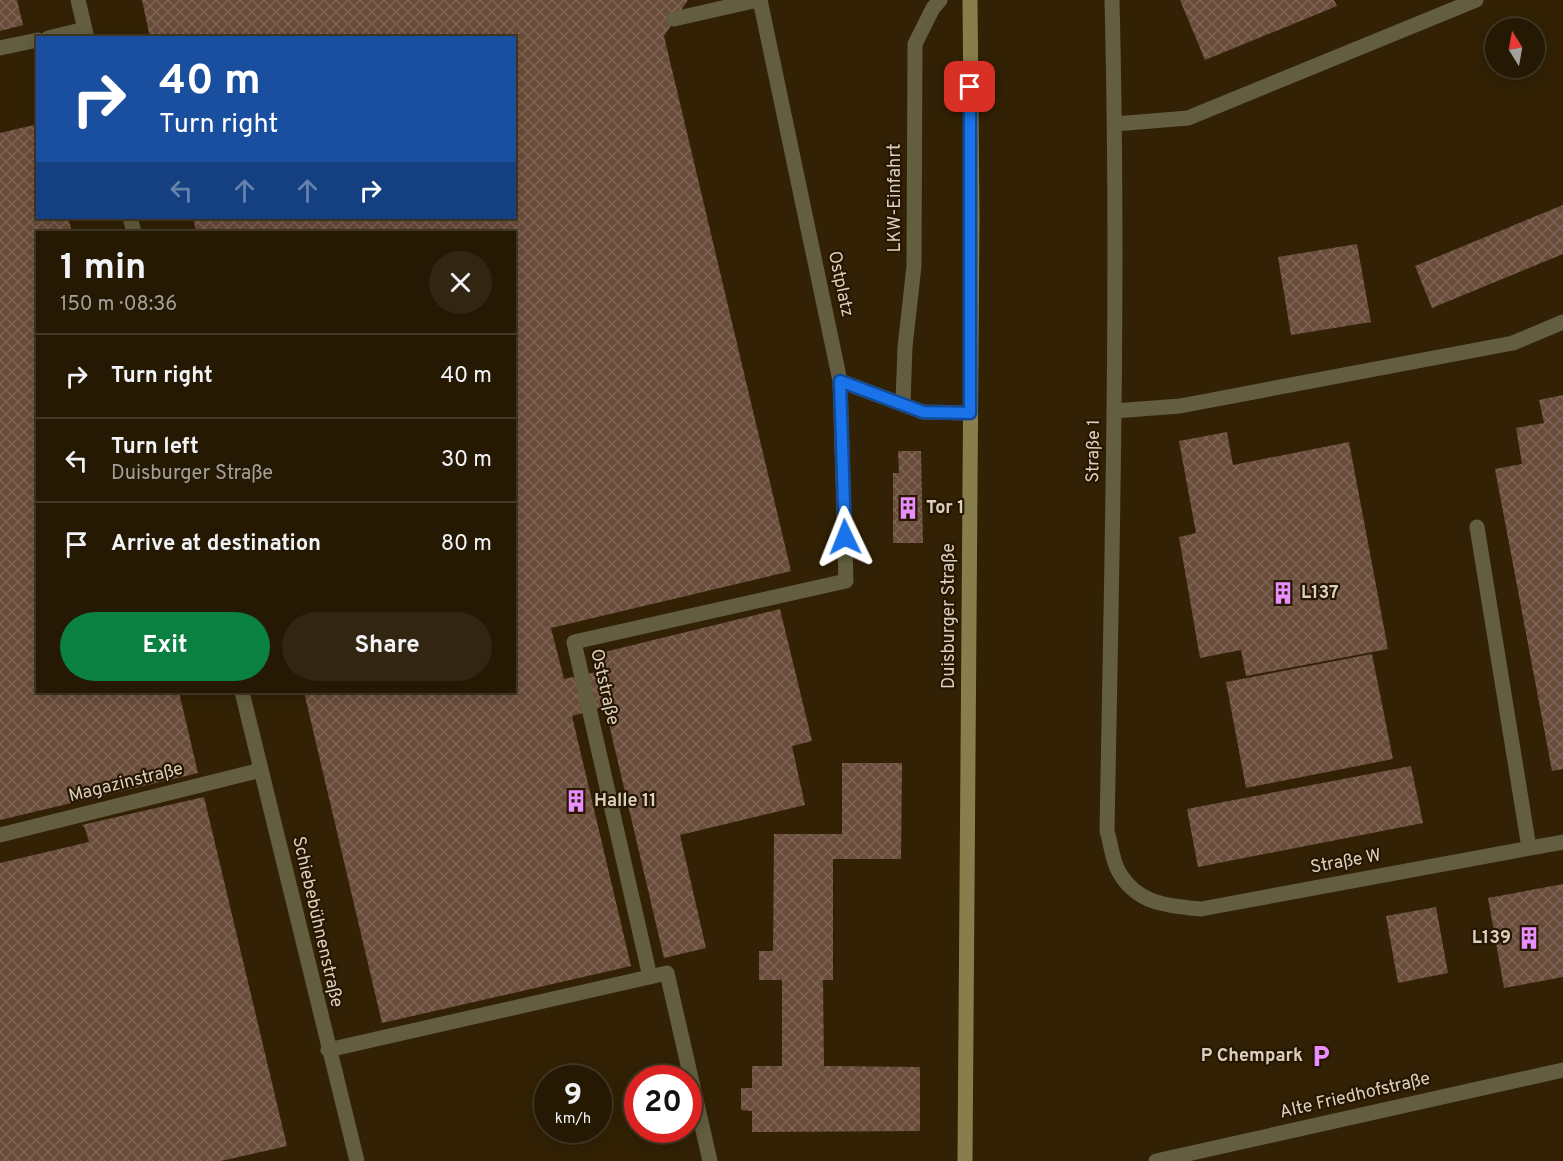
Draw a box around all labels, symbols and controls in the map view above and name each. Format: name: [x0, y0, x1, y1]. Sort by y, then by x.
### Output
north arrow: [1485, 18, 1545, 78]
map controls: [1485, 18, 1545, 78]
text: 40 m: [159, 56, 261, 109]
icon: right: [60, 60, 138, 138]
pin: [944, 61, 995, 112]
icon: arrive: [953, 70, 986, 103]
text: Turn right: [159, 108, 278, 142]
street label: LKW-Einfahrt: [884, 144, 907, 252]
icon: left: [165, 174, 198, 207]
icon: ahead: [228, 174, 261, 207]
icon: ahead: [291, 174, 324, 207]
icon: right: [354, 174, 387, 207]
text: 1 min: [60, 246, 146, 292]
street label: Ostplatz: [822, 249, 858, 319]
button: close: [429, 251, 492, 314]
text: 150 m · 08:36: [60, 292, 177, 318]
icon: right: [60, 360, 93, 393]
text: Turn right: [111, 363, 213, 390]
text: 40 m: [440, 363, 492, 390]
street label: Straße 1: [1082, 419, 1106, 483]
text: Turn left: [111, 434, 199, 461]
icon: left: [60, 444, 93, 477]
text: 30 m: [441, 447, 492, 474]
text: Duisburger Straße: [111, 461, 273, 487]
building icon: Tor 1: [895, 495, 921, 521]
place label: Tor 1: [926, 497, 965, 520]
position arrow: [813, 505, 877, 569]
icon: arrive: [60, 528, 93, 561]
text: Arrive at destination: [111, 531, 321, 558]
text: 80 m: [441, 531, 492, 558]
street label: Duisburger Straße: [938, 543, 961, 689]
building icon: L137: [1270, 580, 1296, 606]
place label: L137: [1301, 582, 1339, 605]
button: Exit: [60, 612, 270, 681]
button: Share: [282, 612, 492, 681]
street label: Oststraße: [584, 647, 624, 727]
street label: Magazinstraße: [66, 758, 186, 808]
building icon: Halle 11: [563, 788, 589, 814]
place label: Halle 11: [594, 790, 656, 813]
street label: Schiebebühnenstraße: [286, 834, 348, 1010]
street label: Straße W: [1309, 844, 1383, 880]
building icon: L139: [1516, 925, 1542, 951]
place label: L139: [1472, 927, 1511, 950]
parking icon: P Chempark: [1308, 1043, 1334, 1069]
place label: P Chempark: [1201, 1045, 1303, 1068]
speed limit sign: 20: [624, 1065, 702, 1143]
street label: Alte Friedhofstraße: [1278, 1067, 1432, 1125]
text: 9: [564, 1078, 582, 1115]
text: km/h: [555, 1110, 591, 1129]

